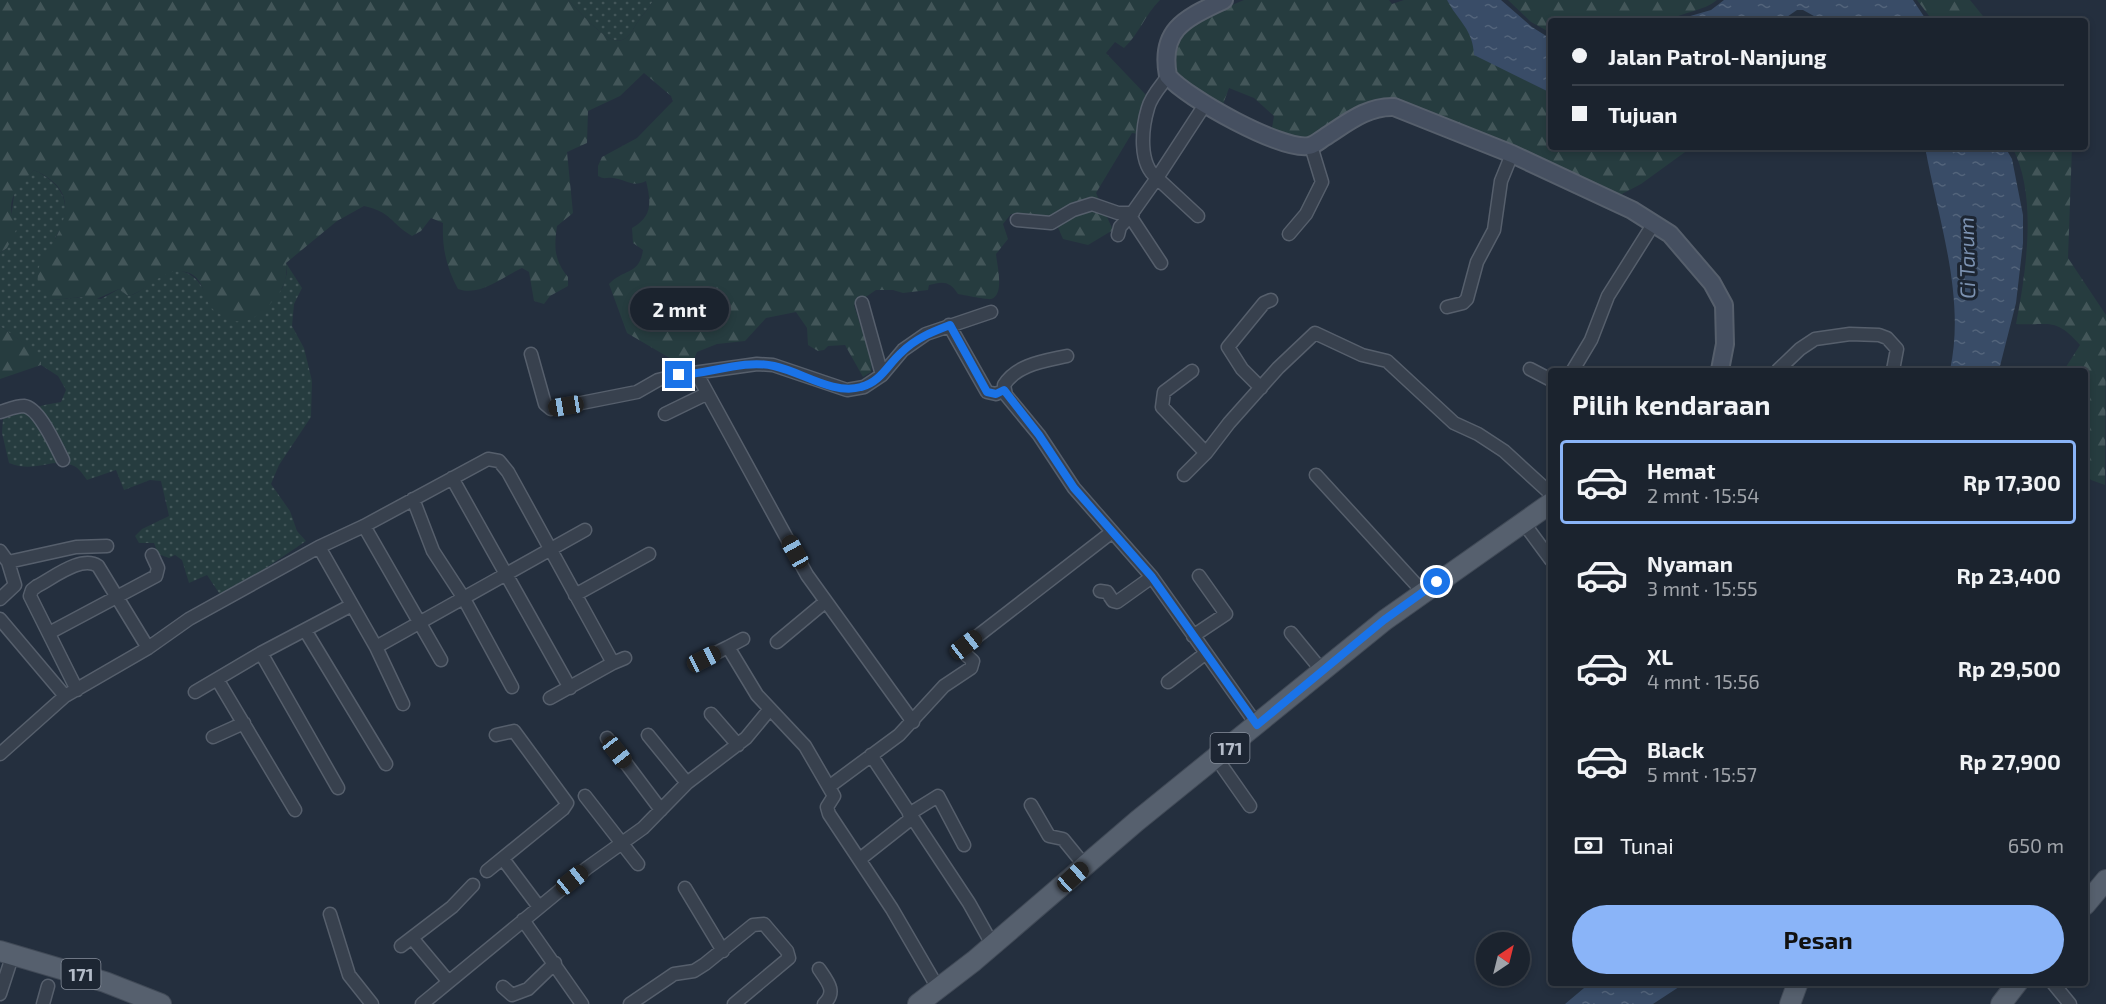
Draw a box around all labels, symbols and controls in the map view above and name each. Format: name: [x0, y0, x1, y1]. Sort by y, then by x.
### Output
text: Jalan Patrol-Nanjung: [1608, 43, 1826, 69]
text: Tujuan: [1608, 101, 1677, 127]
water label: Ci Tarum: [1953, 217, 1979, 299]
callout: 2 mnt: [630, 288, 728, 330]
text: 2 mnt: [653, 297, 706, 321]
route end: [665, 361, 692, 388]
text: Pilih kendaraan: [1572, 388, 1771, 420]
car: [547, 394, 585, 418]
icon: car: [1575, 455, 1629, 509]
text: Hemat: [1647, 457, 1716, 483]
text: Rp 17,300: [1963, 469, 2061, 495]
text: 2 mnt · 15:54: [1647, 483, 1760, 507]
car: [778, 532, 812, 572]
icon: car: [1575, 548, 1629, 602]
text: Nyaman: [1647, 550, 1733, 576]
text: Rp 23,400: [1957, 562, 2061, 588]
route start: [1423, 568, 1450, 595]
text: 3 mnt · 15:55: [1647, 576, 1758, 600]
car: [946, 627, 986, 663]
icon: car: [1575, 641, 1629, 695]
car: [684, 643, 724, 675]
text: XL: [1647, 643, 1673, 669]
text: Rp 29,500: [1958, 655, 2061, 681]
text: 4 mnt · 15:56: [1647, 669, 1760, 693]
car: [599, 732, 635, 772]
road number: 171: [1210, 733, 1250, 763]
icon: car: [1575, 734, 1629, 788]
text: Black: [1647, 736, 1704, 762]
text: Rp 27,900: [1959, 748, 2061, 774]
text: 5 mnt · 15:57: [1647, 762, 1757, 786]
icon: cash: [1572, 829, 1605, 862]
text: Tunai: [1620, 832, 1674, 858]
text: 650 m: [2008, 833, 2064, 857]
car: [1054, 858, 1092, 896]
car: [552, 862, 592, 898]
button: Pesan: [1572, 905, 2064, 974]
north arrow: [1476, 932, 1530, 986]
map controls: [1476, 932, 1530, 986]
road number: 171: [62, 959, 100, 989]

